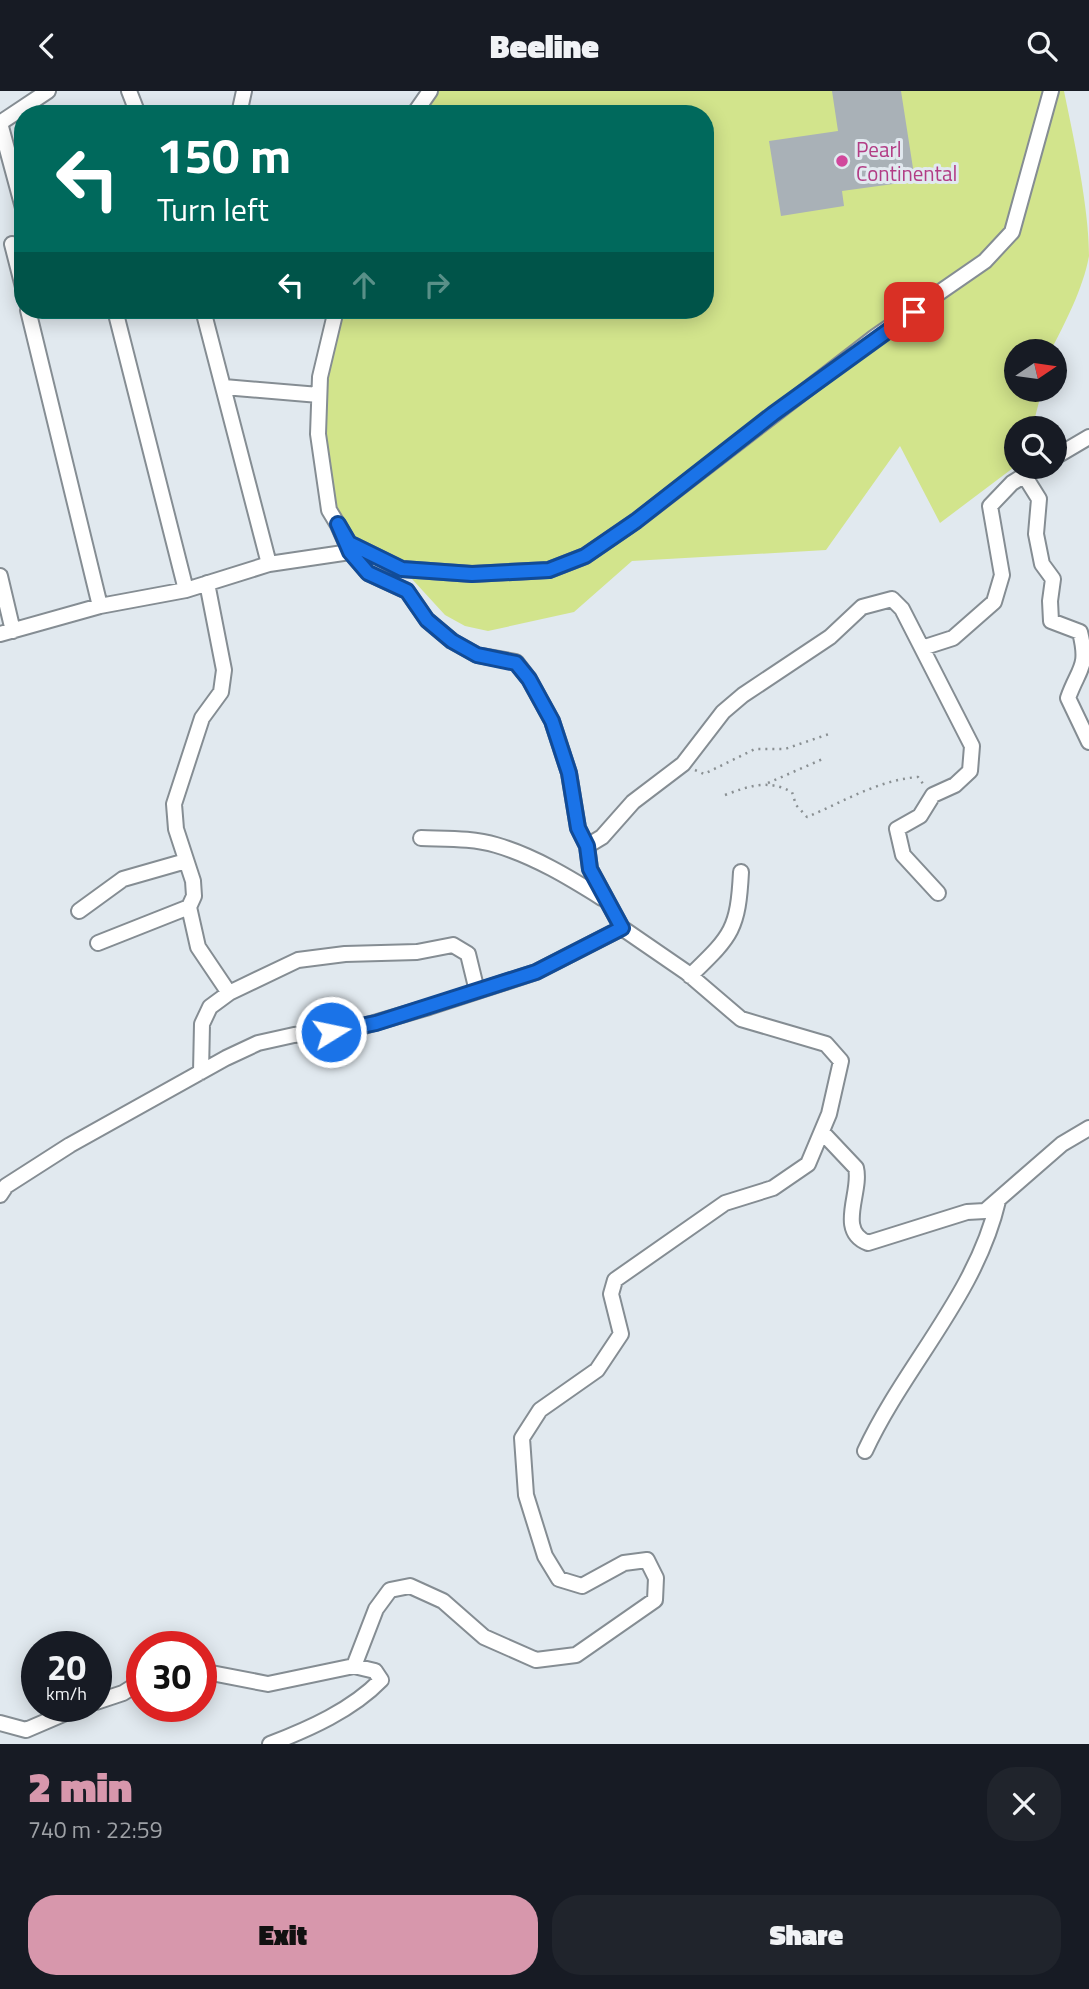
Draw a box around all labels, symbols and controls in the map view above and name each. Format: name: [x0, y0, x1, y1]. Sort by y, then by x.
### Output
text: Beeline: [490, 22, 599, 70]
icon: back: [28, 27, 66, 65]
icon: search: [1023, 27, 1061, 65]
text: 150 m: [157, 117, 291, 192]
icon: left: [42, 133, 133, 224]
place label: Pearl Continental: [856, 133, 957, 189]
marker: Pearl Continental: [834, 153, 850, 169]
text: Turn left: [157, 185, 269, 233]
icon: left: [272, 266, 310, 304]
icon: ahead: [345, 266, 383, 304]
icon: right: [418, 266, 456, 304]
pin: [884, 282, 944, 342]
icon: arrive: [895, 293, 933, 331]
north arrow: [1004, 339, 1068, 403]
map controls: [1004, 339, 1067, 479]
button: search: [1004, 416, 1067, 479]
position arrow: [294, 995, 368, 1069]
speed limit sign: 30: [126, 1631, 217, 1722]
text: 20: [47, 1640, 86, 1694]
text: km/h: [46, 1680, 87, 1707]
text: 2 min: [28, 1754, 132, 1818]
button: close: [987, 1767, 1061, 1841]
text: 740 m · 22:59: [28, 1812, 163, 1847]
button: Exit: [28, 1895, 538, 1975]
button: Share: [552, 1895, 1061, 1975]

